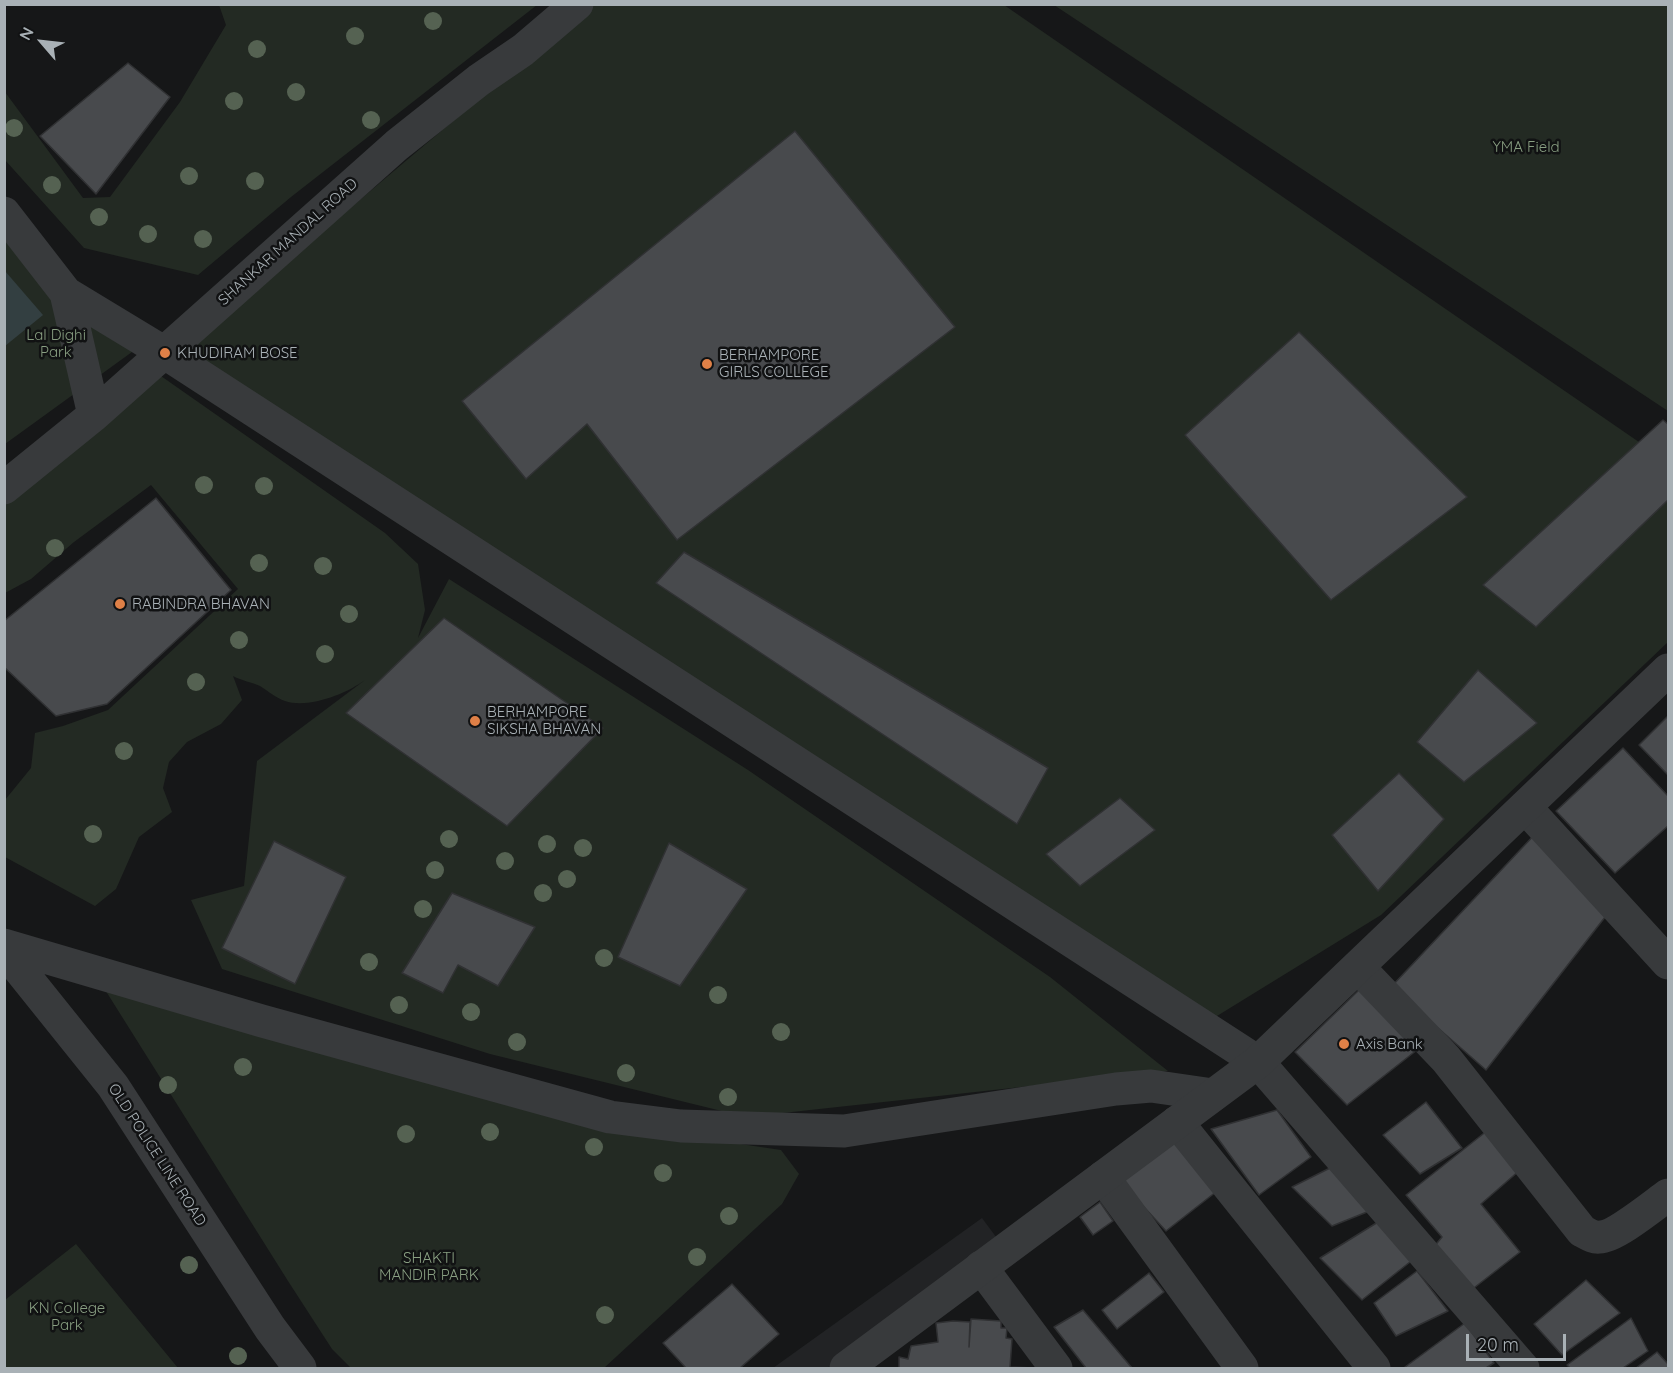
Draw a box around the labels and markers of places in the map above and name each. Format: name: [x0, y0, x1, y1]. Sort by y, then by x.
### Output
place label: KHUDIRAM BOSE: [177, 344, 298, 362]
marker: KHUDIRAM BOSE: [158, 346, 172, 360]
place label: BERHAMPORE GIRLS COLLEGE: [719, 346, 828, 381]
marker: BERHAMPORE GIRLS COLLEGE: [700, 357, 714, 371]
place label: RABINDRA BHAVAN: [132, 595, 270, 613]
marker: RABINDRA BHAVAN: [113, 597, 127, 611]
place label: BERHAMPORE SIKSHA BHAVAN: [487, 703, 601, 738]
marker: BERHAMPORE SIKSHA BHAVAN: [468, 714, 482, 728]
place label: Axis Bank: [1356, 1035, 1423, 1053]
marker: Axis Bank: [1337, 1037, 1351, 1051]

